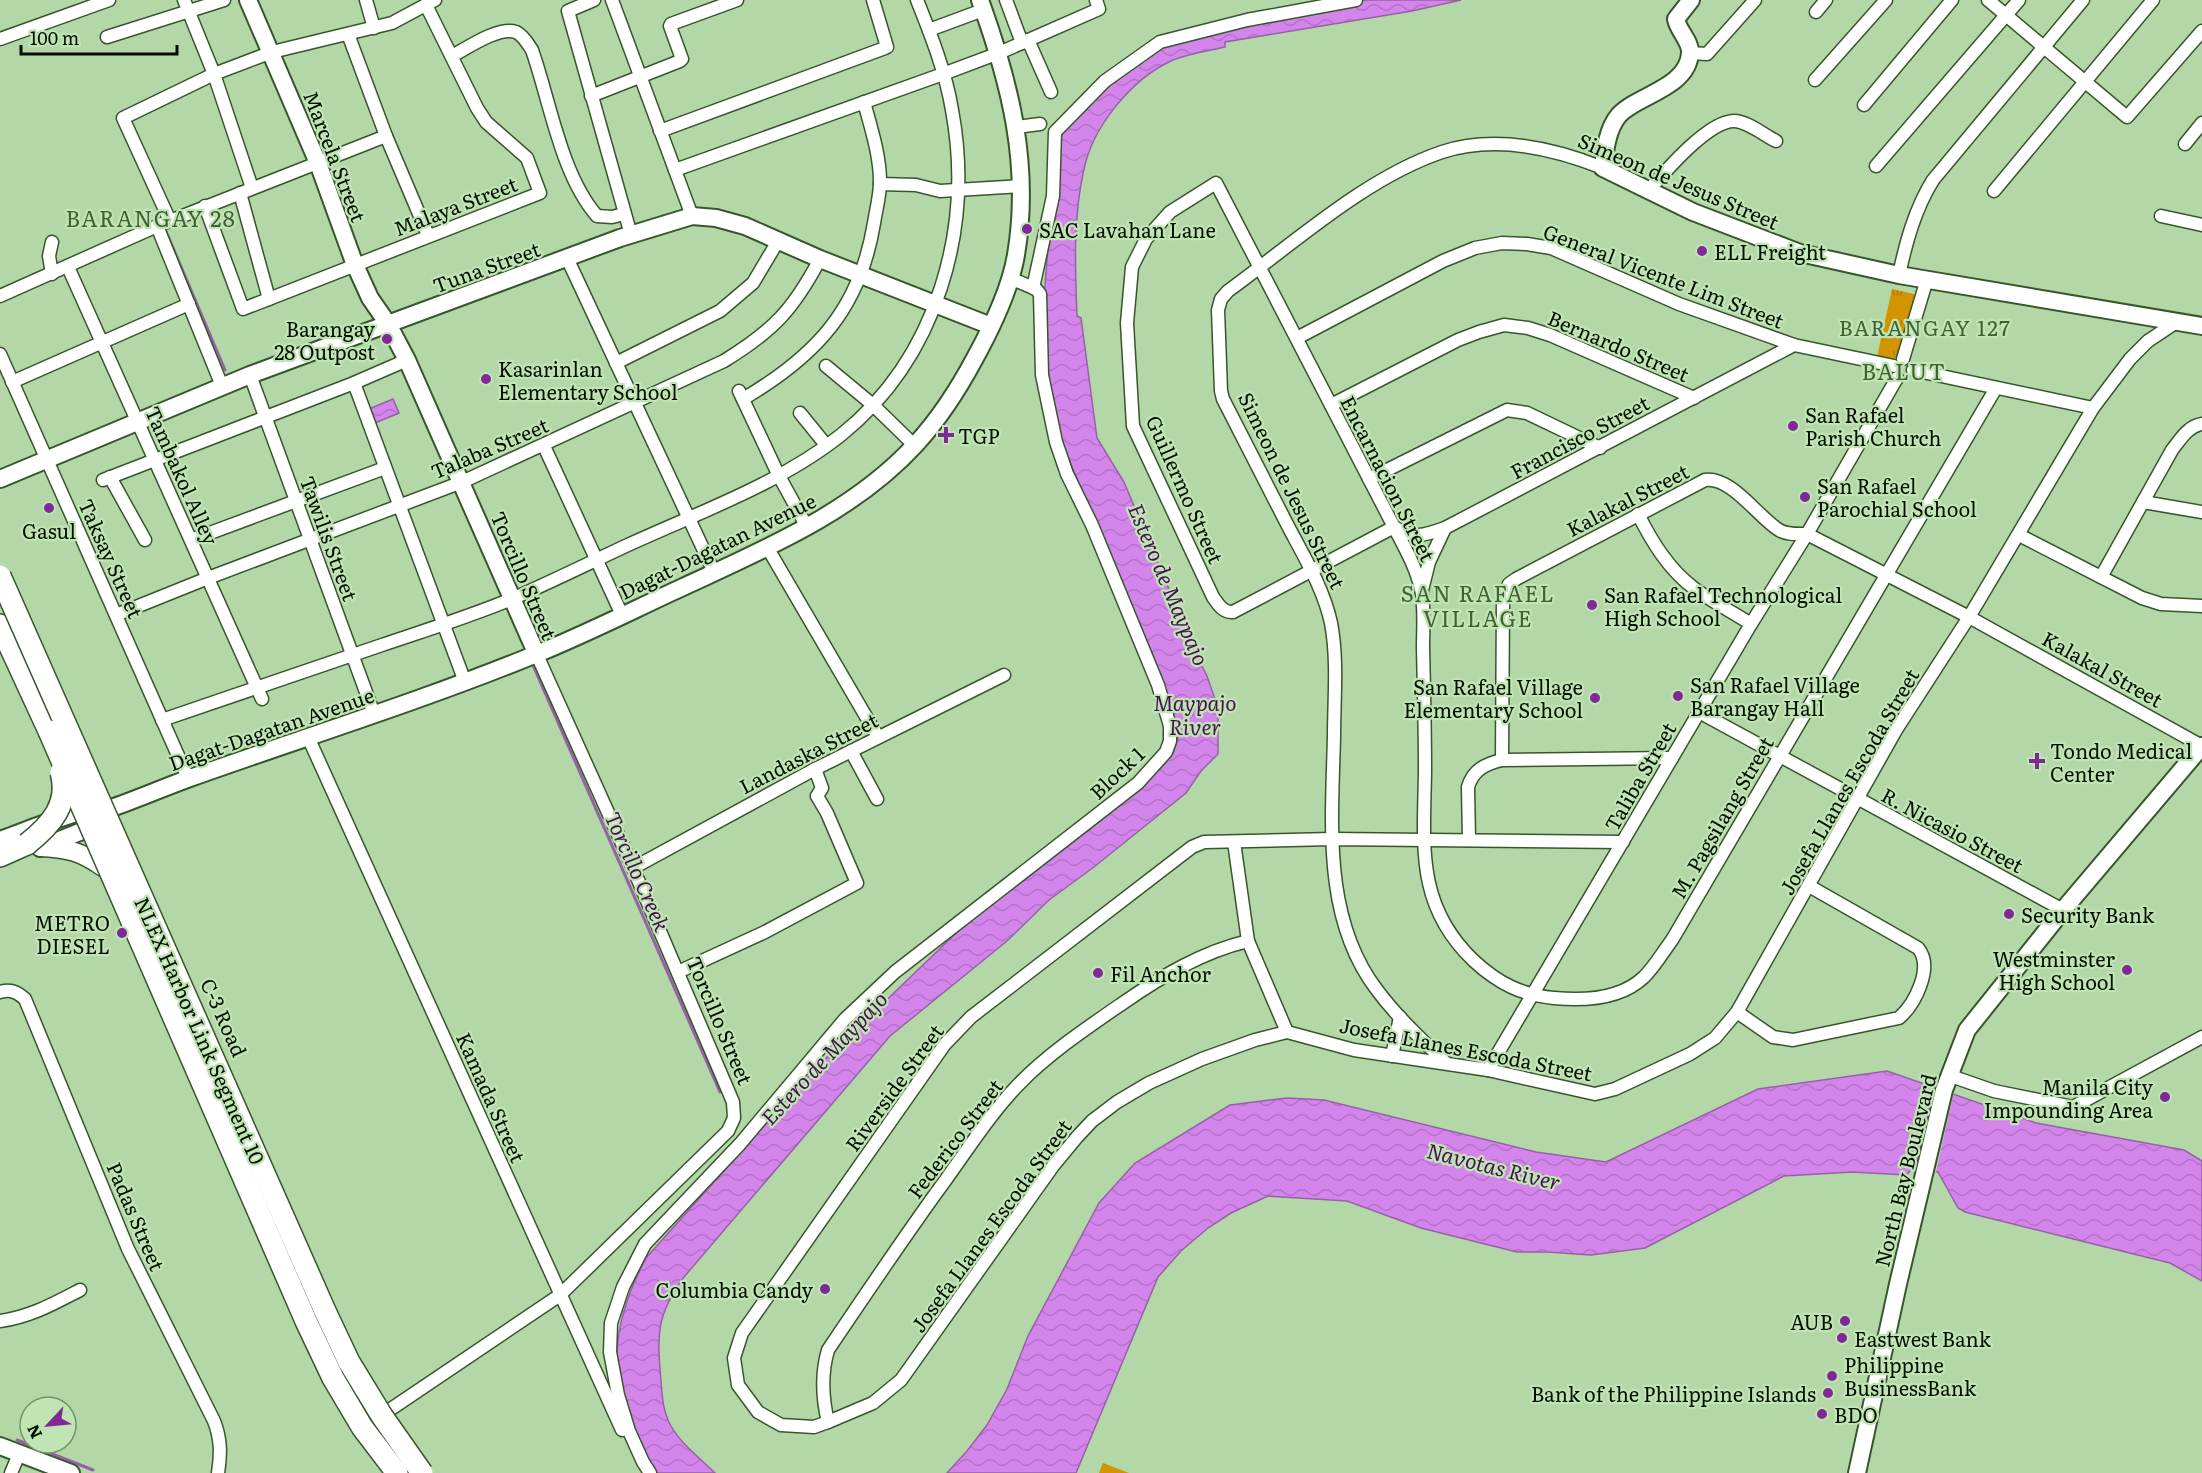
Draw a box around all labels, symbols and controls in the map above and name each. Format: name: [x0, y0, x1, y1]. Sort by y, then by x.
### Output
scale bar: [21, 18, 177, 56]
text: 100 m: [30, 24, 79, 51]
street label: Marcela Street: [297, 86, 375, 226]
street label: Simeon de Jesus Street: [1574, 124, 1784, 236]
street label: Malaya Street: [389, 168, 521, 242]
district label: BARANGAY 28: [66, 201, 236, 234]
place label: SAC Lavahan Lane: [1039, 214, 1216, 244]
street label: General Vicente Lim Street: [1539, 215, 1789, 335]
marker: SAC Lavahan Lane: [1020, 222, 1034, 236]
street label: Tuna Street: [428, 233, 544, 299]
place label: ELL Freight: [1714, 236, 1826, 266]
marker: ELL Freight: [1695, 244, 1709, 258]
street label: Bernardo Street: [1544, 302, 1694, 388]
district label: BARANGAY 127: [1839, 311, 2011, 342]
place label: Barangay 28 Outpost: [274, 313, 375, 366]
marker: Barangay 28 Outpost: [380, 332, 394, 346]
place label: Kasarinlan Elementary School: [498, 353, 678, 406]
district label: BALUT: [1862, 354, 1946, 387]
marker: Kasarinlan Elementary School: [479, 372, 493, 386]
street label: Simeon de Jesus Street: [1232, 386, 1354, 594]
street label: Francisco Street: [1504, 387, 1654, 485]
street label: Encarnacion Street: [1334, 390, 1444, 566]
place label: San Rafael Parish Church: [1805, 399, 1942, 452]
street label: Tambakol Alley: [139, 401, 227, 550]
street label: Talaba Street: [426, 409, 552, 485]
street label: Guillermo Street: [1140, 410, 1232, 568]
marker: San Rafael Parish Church: [1786, 419, 1800, 433]
place label: TGP: [958, 420, 1000, 450]
marker: TGP: [939, 428, 953, 442]
street label: Kalakal Street: [1561, 455, 1693, 543]
place label: San Rafael Parochial School: [1817, 470, 1977, 523]
street label: Tawilis Street: [294, 471, 366, 605]
street label: Dagat-Dagatan Avenue: [614, 484, 820, 606]
marker: San Rafael Parochial School: [1798, 490, 1812, 504]
street label: Taksay Street: [72, 494, 152, 622]
water label: Estero de Maypajo: [1122, 498, 1218, 670]
marker: Gasul: [42, 501, 56, 515]
street label: Torcillo Street: [484, 506, 566, 644]
place label: Gasul: [22, 515, 76, 545]
district label: SAN RAFAEL VILLAGE: [1401, 576, 1555, 634]
place label: San Rafael Technological High School: [1604, 579, 1842, 632]
marker: San Rafael Technological High School: [1585, 598, 1599, 612]
street label: Kalakal Street: [2037, 622, 2169, 714]
street label: Josefa Llanes Escoda Street: [1771, 662, 1925, 900]
place label: San Rafael Village Barangay Hall: [1690, 669, 1860, 722]
place label: San Rafael Village Elementary School: [1403, 671, 1583, 724]
street label: Dagat-Dagatan Avenue: [164, 679, 378, 777]
water label: Maypajo River: [1153, 686, 1237, 741]
marker: San Rafael Village Barangay Hall: [1671, 689, 1685, 703]
marker: San Rafael Village Elementary School: [1588, 691, 1602, 705]
street label: Landaska Street: [733, 704, 883, 800]
street label: Taliba Street: [1596, 716, 1682, 836]
street label: M. Pagsilang Street: [1662, 730, 1780, 904]
place label: Tondo Medical Center: [2050, 735, 2192, 788]
street label: Block 1: [1082, 739, 1150, 805]
marker: Tondo Medical Center: [2028, 752, 2046, 770]
street label: R. Nicasio Street: [1877, 779, 2029, 879]
water label: Torcillo Creek: [599, 806, 679, 936]
street label: NLEX Harbor Link Segment 10: [128, 891, 274, 1169]
place label: Security Bank: [2021, 899, 2155, 929]
place label: METRO DIESEL: [34, 907, 110, 960]
marker: Security Bank: [2002, 907, 2016, 921]
marker: METRO DIESEL: [115, 926, 129, 940]
place label: Westminster High School: [1993, 943, 2116, 996]
street label: Torcillo Street: [680, 951, 762, 1089]
place label: Fil Anchor: [1110, 958, 1211, 988]
marker: Westminster High School: [2120, 963, 2134, 977]
marker: Fil Anchor: [1091, 966, 1105, 980]
street label: C-3 Road: [194, 973, 256, 1061]
water label: Estero de Maypajo: [753, 983, 893, 1131]
street label: Josefa Llanes Escoda Street: [1337, 1009, 1595, 1087]
street label: Riverside Street: [837, 1017, 949, 1157]
street label: Kamada Street: [450, 1027, 534, 1167]
street label: North Bay Boulevard: [1865, 1070, 1943, 1270]
place label: Manila City Impounding Area: [1984, 1071, 2153, 1124]
street label: Federico Street: [899, 1072, 1009, 1204]
marker: Manila City Impounding Area: [2158, 1090, 2172, 1104]
street label: Josefa Llanes Escoda Street: [902, 1112, 1078, 1338]
water label: Navotas River: [1424, 1133, 1564, 1197]
street label: Padas Street: [101, 1157, 173, 1275]
place label: Columbia Candy: [656, 1274, 813, 1304]
marker: Columbia Candy: [818, 1282, 832, 1296]
place label: AUB: [1790, 1306, 1833, 1336]
marker: AUB: [1838, 1314, 1852, 1328]
place label: Eastwest Bank: [1854, 1323, 1992, 1353]
marker: Eastwest Bank: [1835, 1331, 1849, 1345]
place label: Philippine BusinessBank: [1844, 1349, 1977, 1402]
marker: Philippine BusinessBank: [1825, 1369, 1839, 1383]
place label: Bank of the Philippine Islands: [1531, 1378, 1816, 1408]
marker: Bank of the Philippine Islands: [1821, 1386, 1835, 1400]
north arrow: [18, 1395, 78, 1455]
place label: BDO: [1834, 1399, 1878, 1429]
marker: BDO: [1815, 1407, 1829, 1421]
text: N: [20, 1421, 47, 1443]

